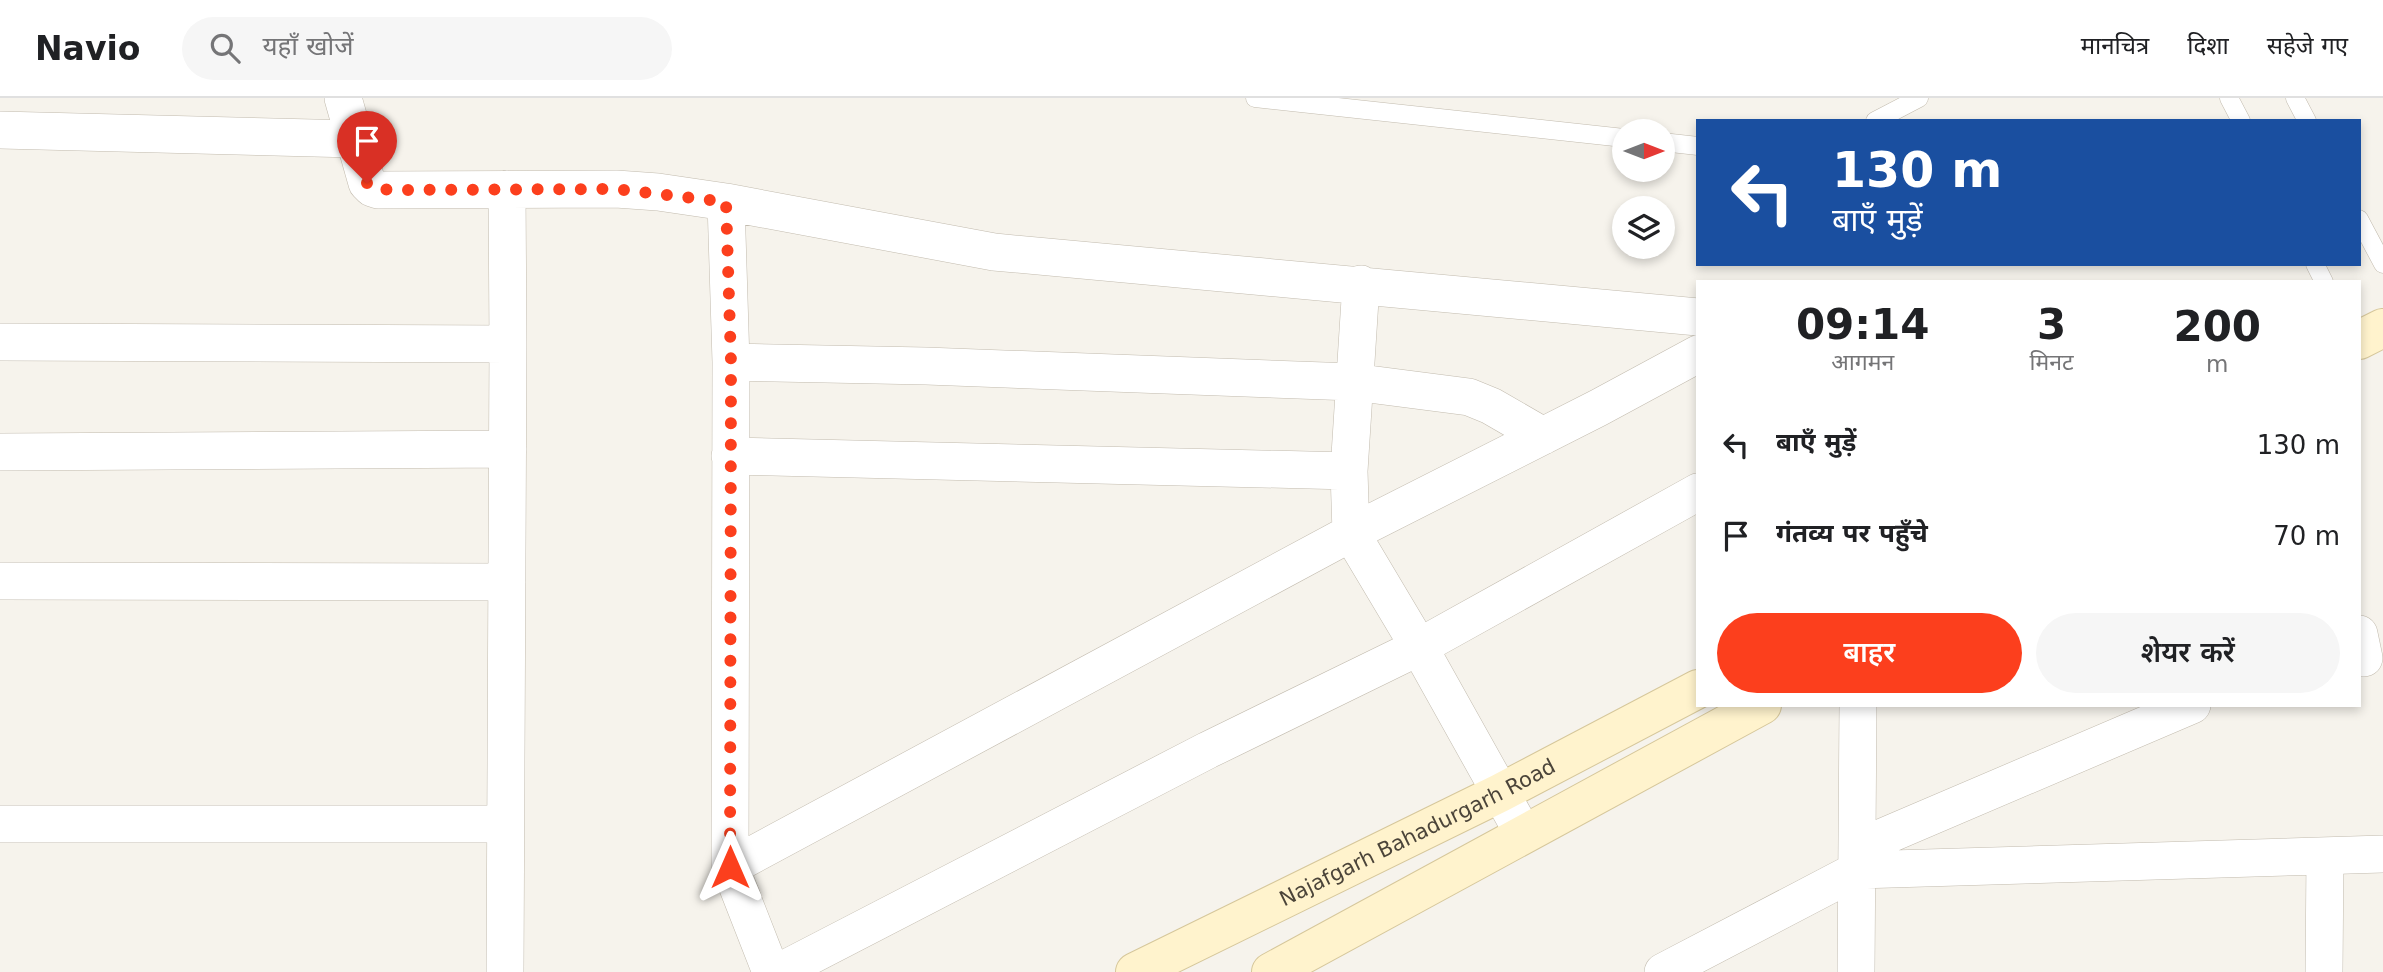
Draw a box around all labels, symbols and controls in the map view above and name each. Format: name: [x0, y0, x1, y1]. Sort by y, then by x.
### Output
search box: [182, 17, 672, 80]
text: Navio: [35, 29, 140, 68]
icon: search: [206, 29, 244, 67]
text: यहाँ खोजें: [262, 31, 354, 61]
text: मानचित्र: [2081, 32, 2149, 60]
text: दिशा: [2187, 32, 2229, 60]
text: सहेजे गए: [2267, 32, 2348, 60]
pin: [337, 111, 397, 183]
north arrow: [1612, 119, 1675, 182]
map controls: [1612, 119, 1675, 259]
icon: arrive: [348, 122, 386, 160]
text: 130 m: [1832, 142, 2002, 199]
icon: left: [1717, 147, 1808, 238]
button: layers: [1612, 196, 1675, 259]
text: बाएँ मुड़ें: [1832, 201, 1923, 239]
text: 09:14: [1796, 300, 1930, 349]
text: 3: [2037, 300, 2066, 349]
text: 200: [2173, 302, 2261, 351]
text: आगमन: [1831, 349, 1894, 375]
text: मिनट: [2029, 349, 2074, 375]
text: m: [2206, 351, 2228, 377]
icon: left: [1717, 426, 1755, 464]
text: बाएँ मुड़ें: [1776, 427, 1856, 457]
text: 130 m: [2257, 430, 2340, 460]
icon: arrive: [1717, 517, 1755, 555]
text: गंतव्य पर पहुँचे: [1776, 518, 1928, 548]
text: 70 m: [2273, 521, 2340, 551]
button: बाहर: [1717, 613, 2022, 693]
button: शेयर करें: [2036, 613, 2340, 693]
street label: Najafgarh Bahadurgarh Road: [1276, 754, 1559, 911]
position arrow: [693, 830, 767, 904]

